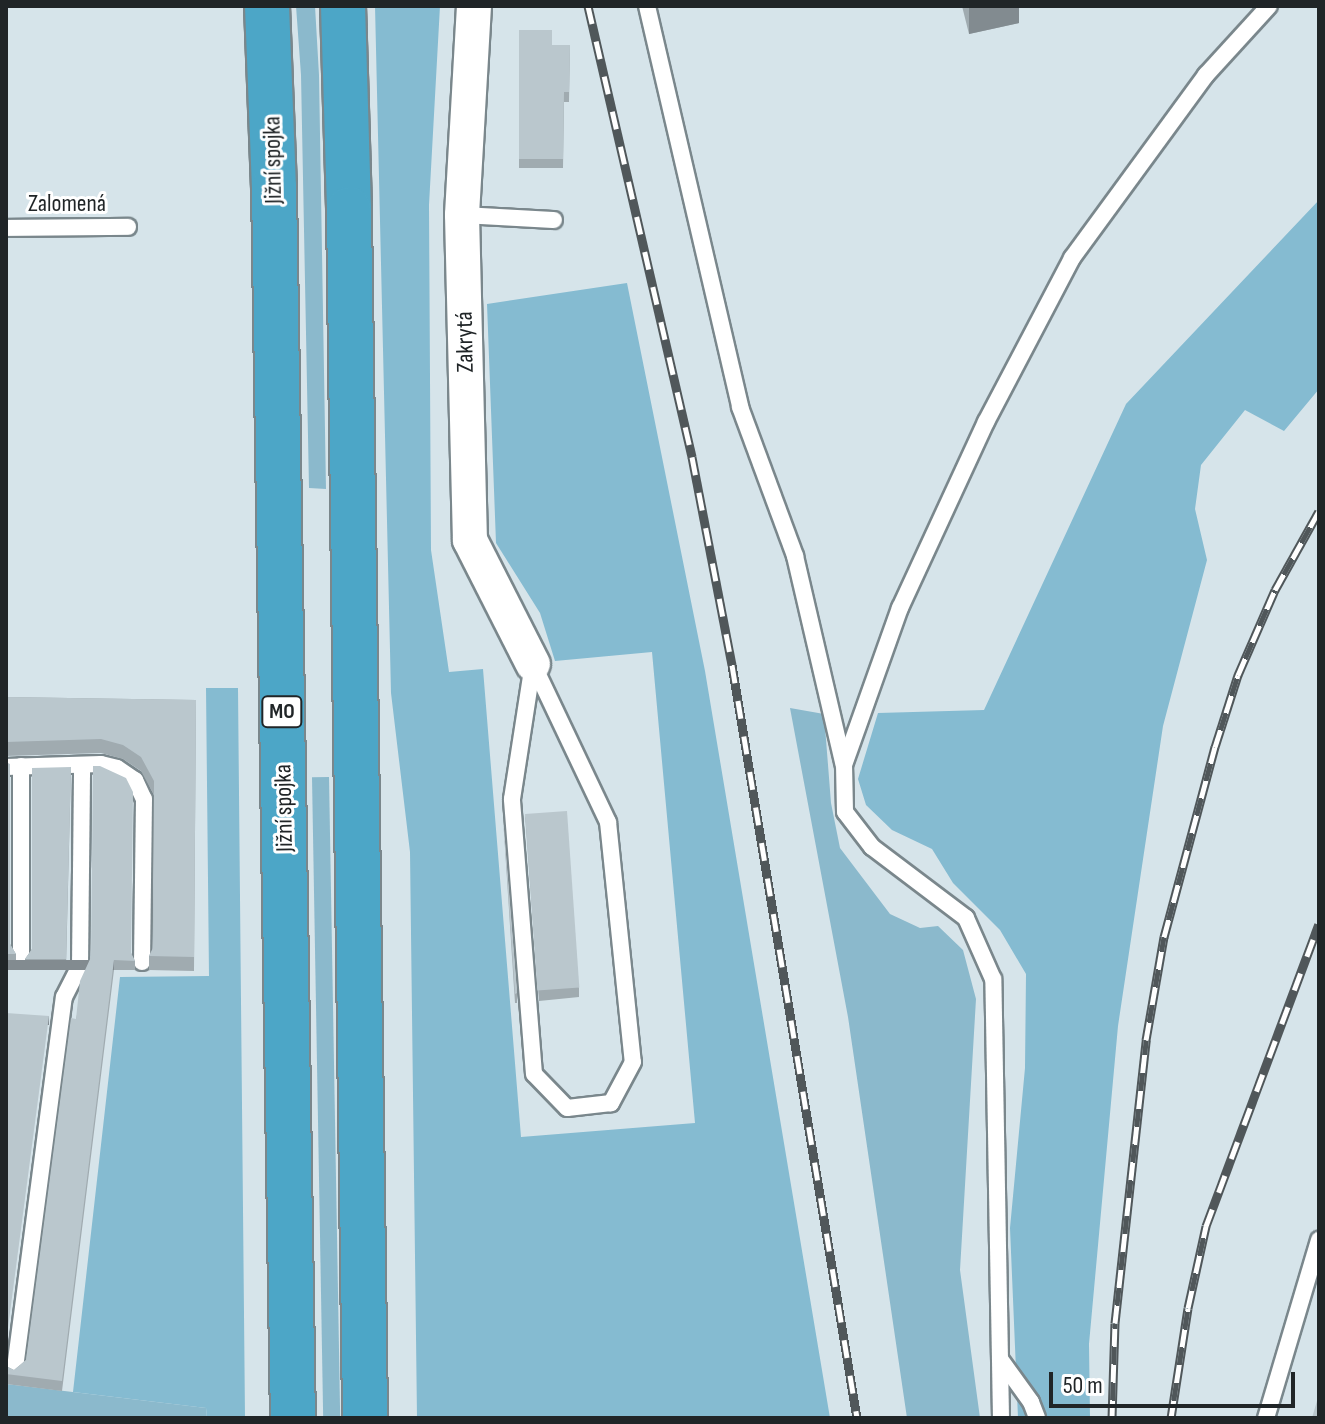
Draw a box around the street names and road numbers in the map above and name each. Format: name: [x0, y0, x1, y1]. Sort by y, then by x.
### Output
street label: Jižní spojka: [258, 116, 288, 204]
street label: Zalomená: [28, 190, 106, 218]
street label: Zakrytá: [450, 311, 480, 373]
road number: MO: [260, 694, 304, 730]
street label: Jižní spojka: [269, 764, 299, 852]

